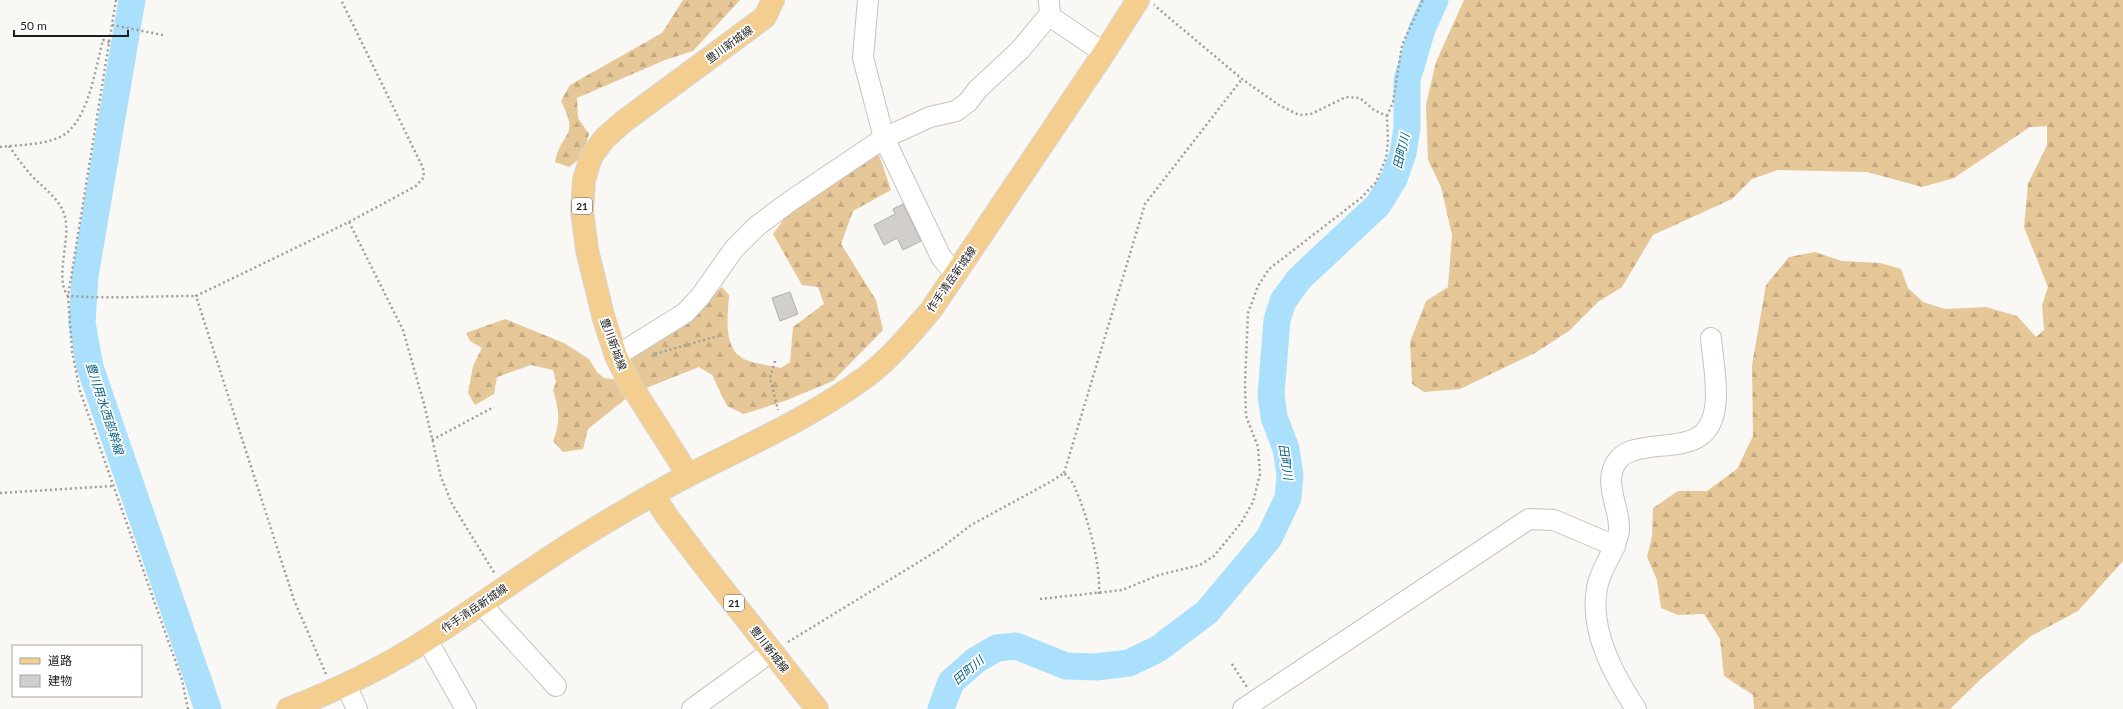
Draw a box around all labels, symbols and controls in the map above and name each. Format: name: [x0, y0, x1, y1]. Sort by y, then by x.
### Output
scale bar: [14, 12, 128, 38]
text: 50 m: [20, 18, 47, 33]
street label: 豊川新城線: [703, 23, 755, 65]
water label: 田町川: [1390, 130, 1413, 170]
road number: 21: [572, 198, 592, 214]
street label: 作手清岳新城線: [924, 244, 978, 314]
street label: 豊川新城線: [598, 316, 630, 372]
water label: 豊川用水西部幹線: [83, 360, 128, 458]
water label: 田町川: [1276, 443, 1296, 483]
street label: 作手清岳新城線: [438, 581, 510, 635]
road number: 21: [724, 595, 744, 611]
street label: 豊川新城線: [748, 623, 792, 675]
legend: [12, 645, 142, 697]
water label: 田町川: [949, 651, 988, 687]
text: 道路: [48, 653, 72, 668]
text: 建物: [48, 673, 72, 688]

